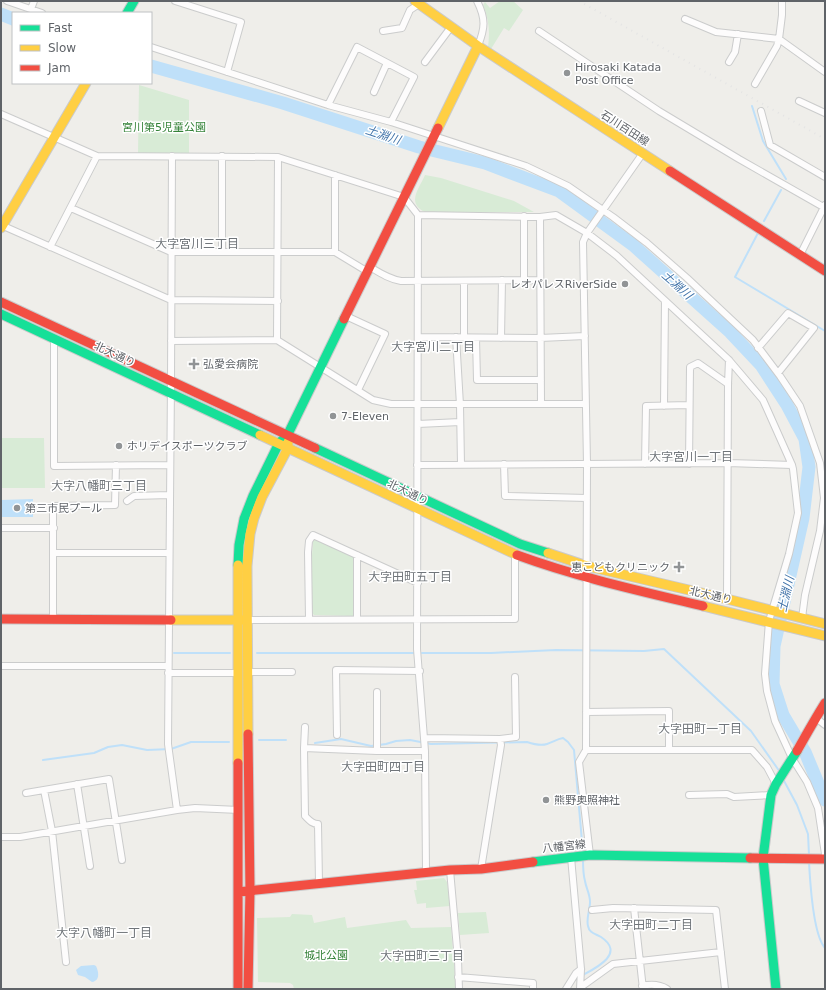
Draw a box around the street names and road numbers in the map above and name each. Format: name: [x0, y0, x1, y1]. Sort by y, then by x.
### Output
street label: 石川百田線: [598, 108, 651, 149]
street label: 北大通り: [92, 339, 137, 370]
street label: 北大通り: [385, 477, 430, 508]
street label: 北大通り: [688, 584, 734, 607]
street label: 八幡宮線: [541, 838, 587, 855]

